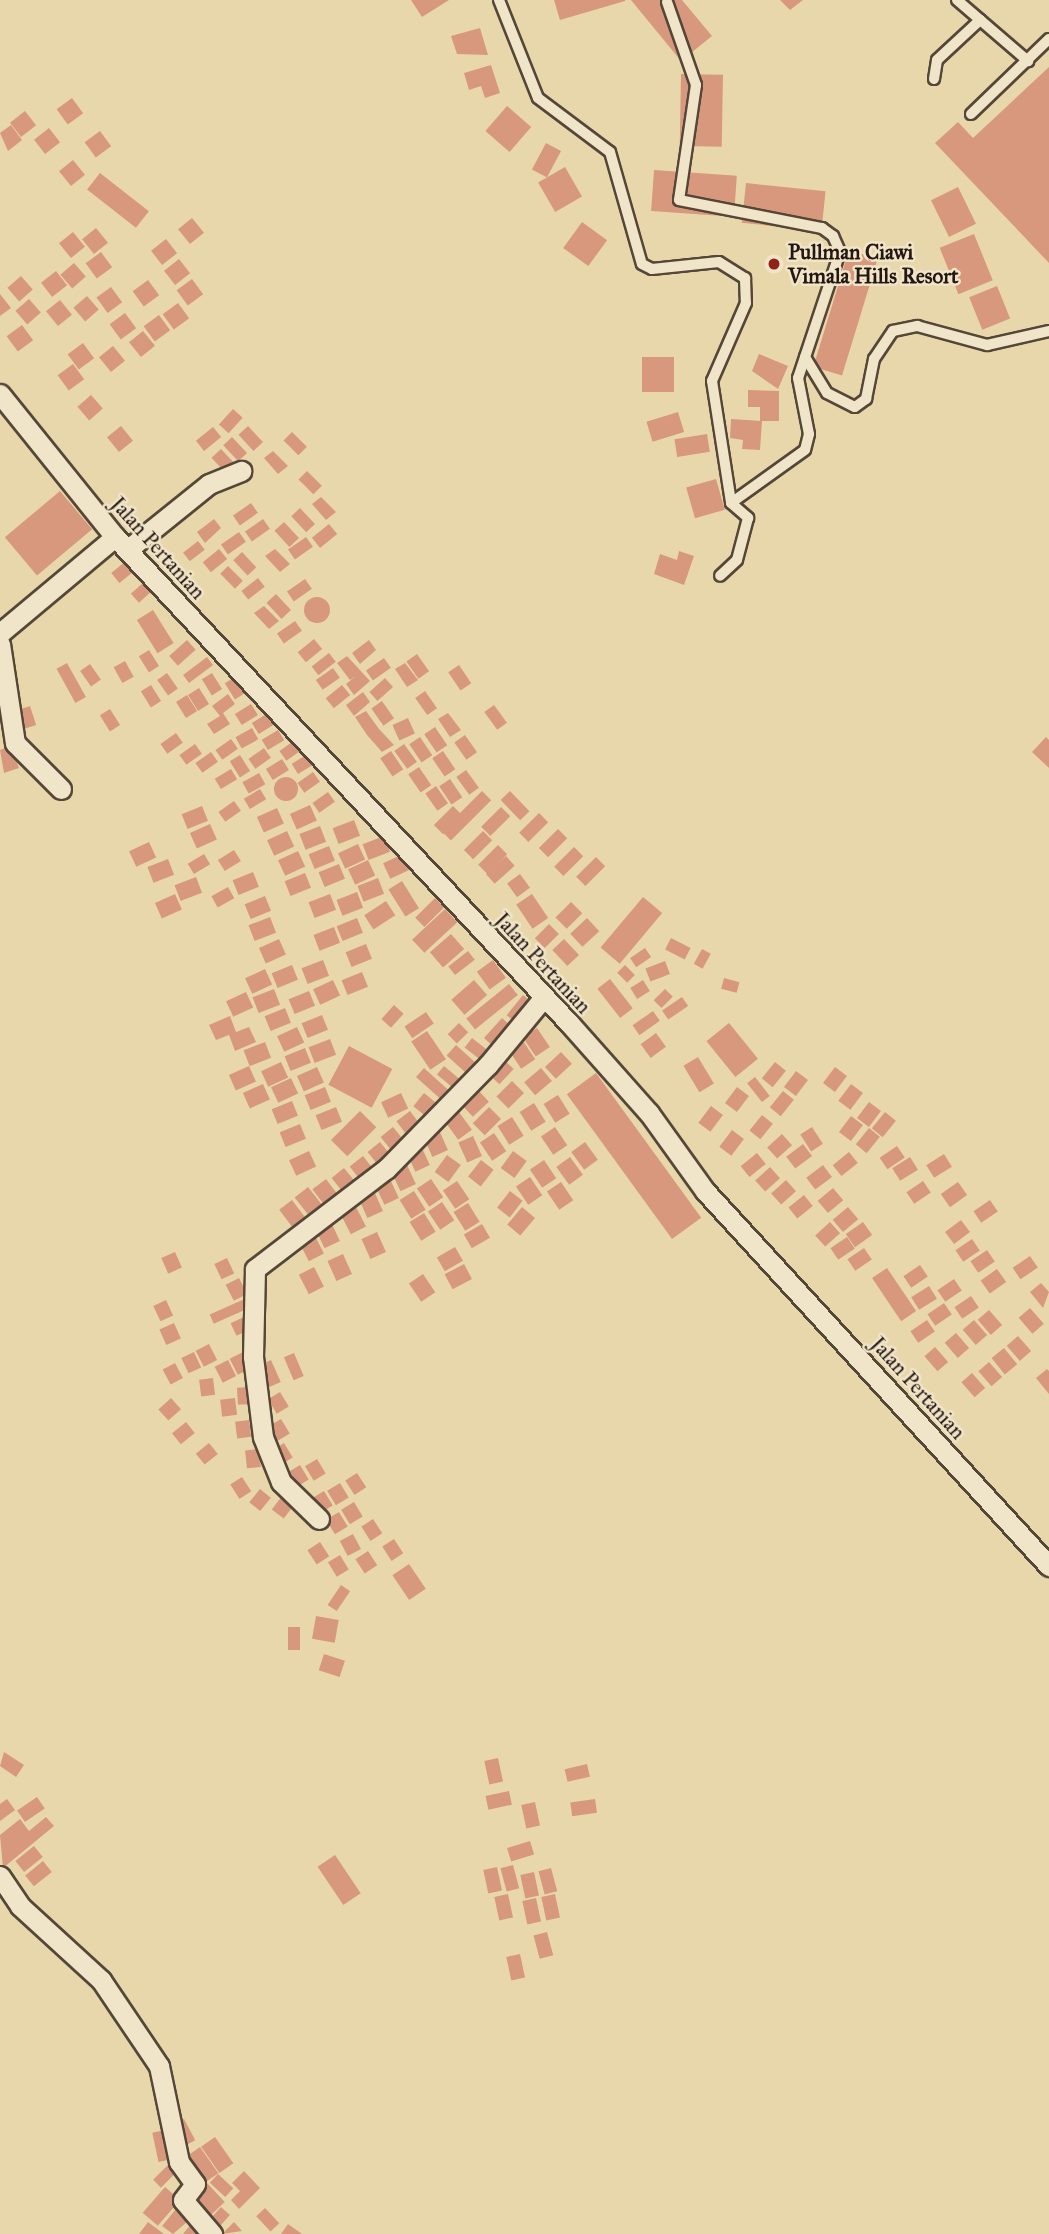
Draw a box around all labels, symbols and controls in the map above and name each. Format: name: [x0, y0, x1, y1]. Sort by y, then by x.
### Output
place label: Pullman Ciawi Vimala Hills Resort: [788, 239, 958, 289]
marker: Pullman Ciawi Vimala Hills Resort: [766, 256, 782, 272]
street label: Jalan Pertanian: [105, 492, 211, 604]
street label: Jalan Pertanian: [490, 907, 596, 1019]
street label: Jalan Pertanian: [865, 1332, 971, 1444]

